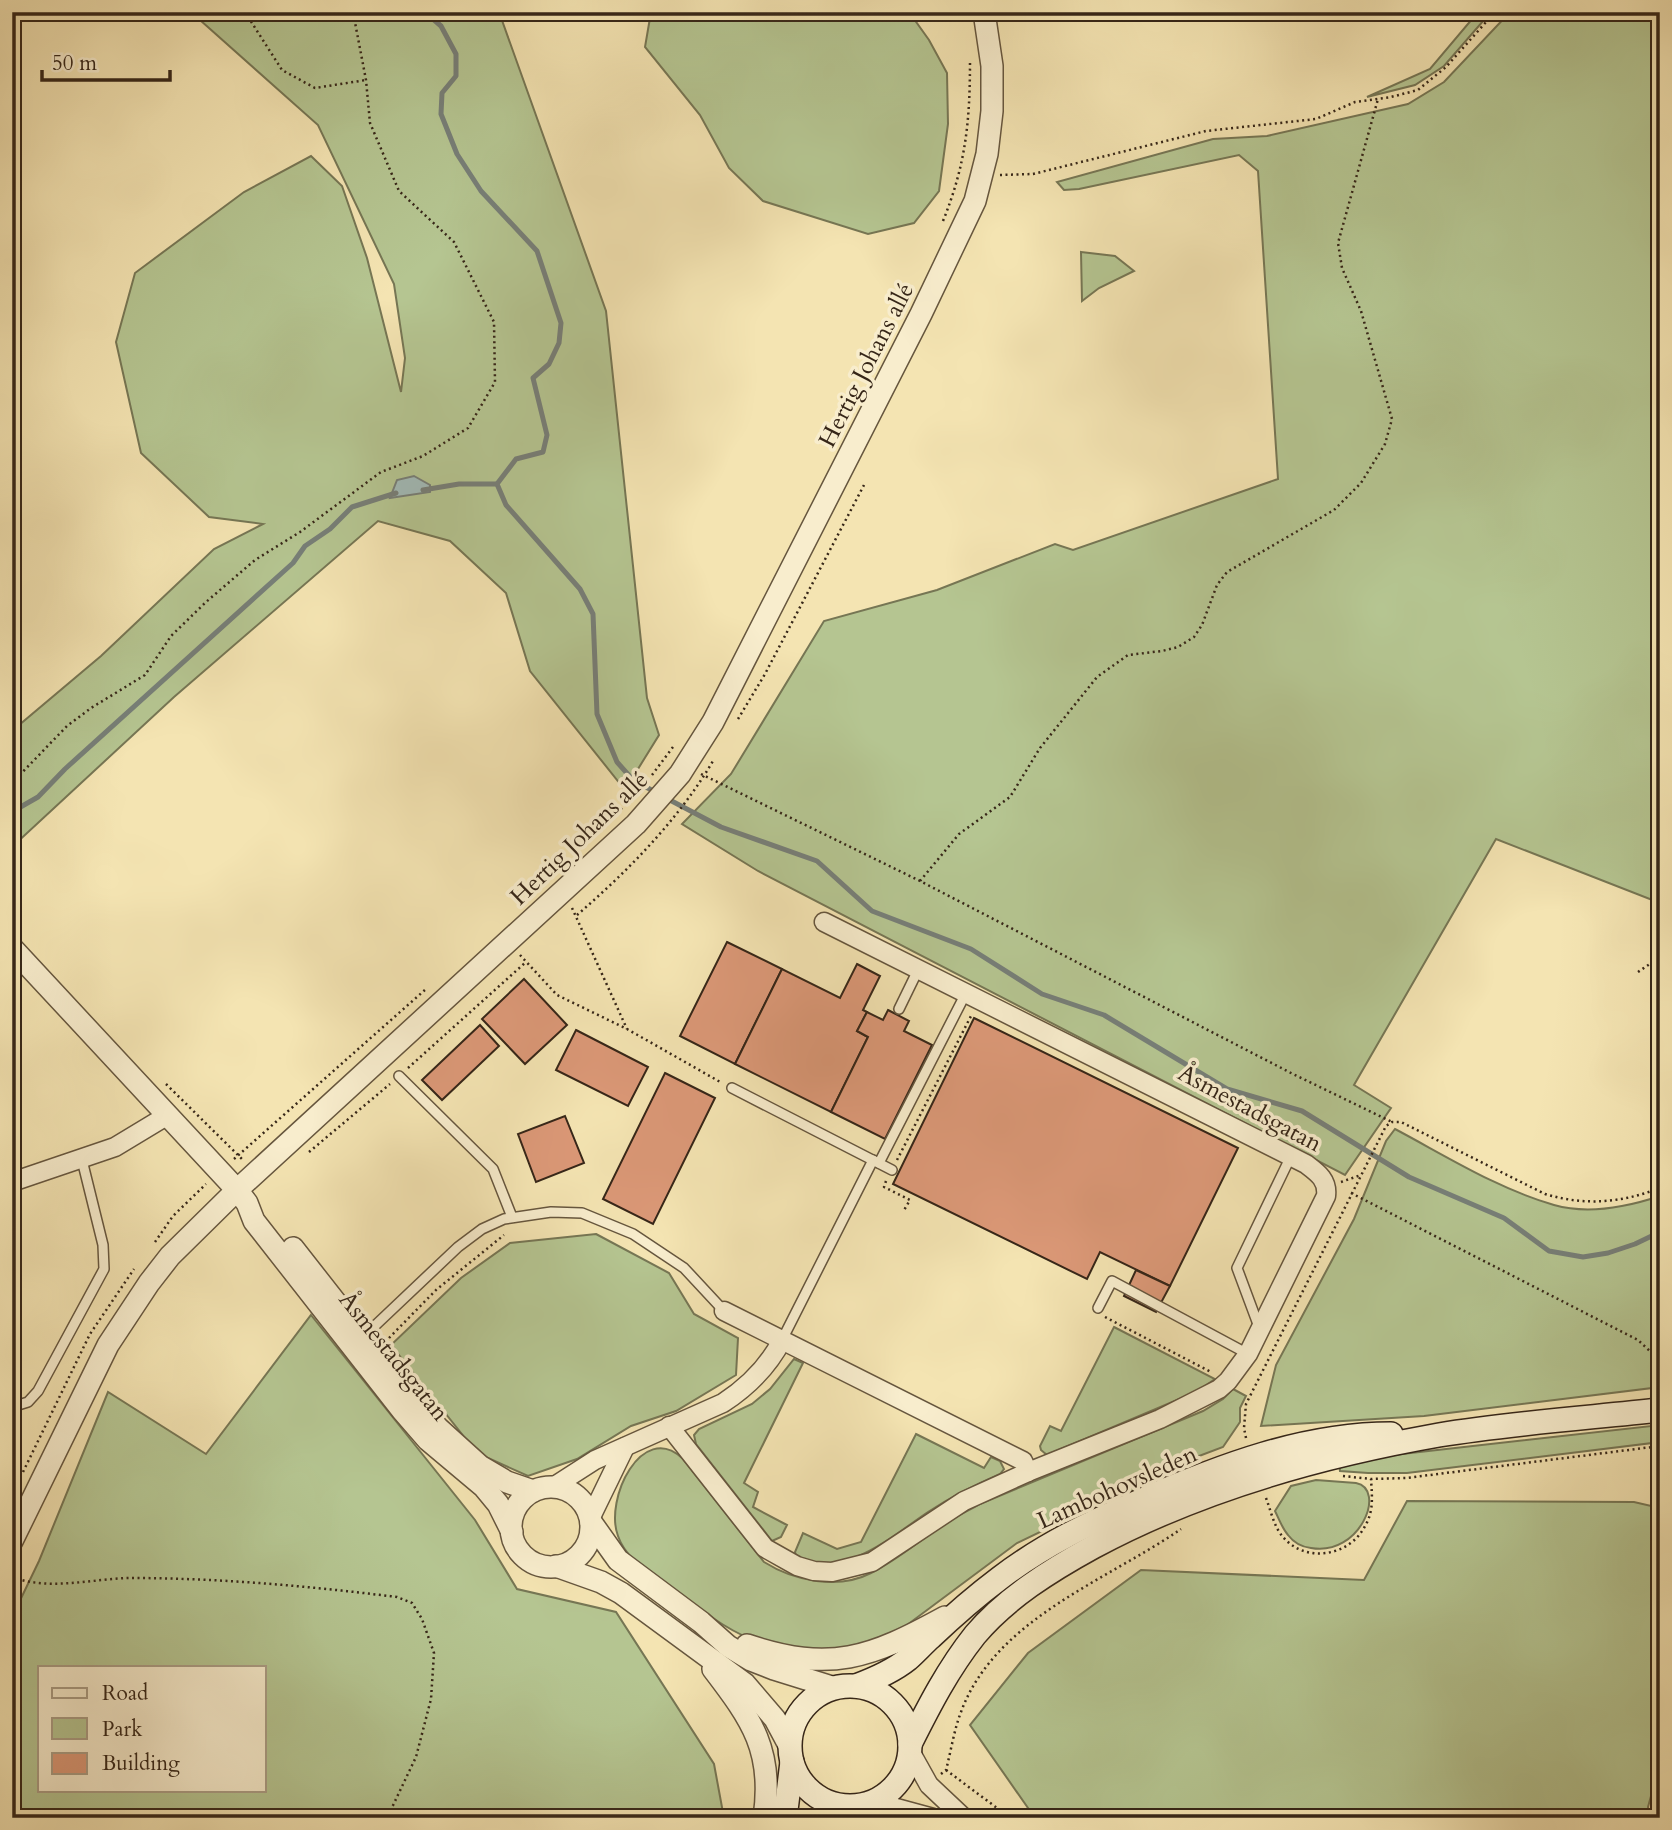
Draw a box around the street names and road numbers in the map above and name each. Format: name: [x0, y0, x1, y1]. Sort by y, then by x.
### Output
street label: Hertig Johans allé: [811, 277, 922, 453]
street label: Hertig Johans allé: [503, 764, 656, 913]
street label: Åsmestadsgatan: [1172, 1057, 1328, 1160]
street label: Åsmestadsgatan: [331, 1284, 457, 1429]
street label: Lambohovsleden: [1032, 1437, 1203, 1537]

